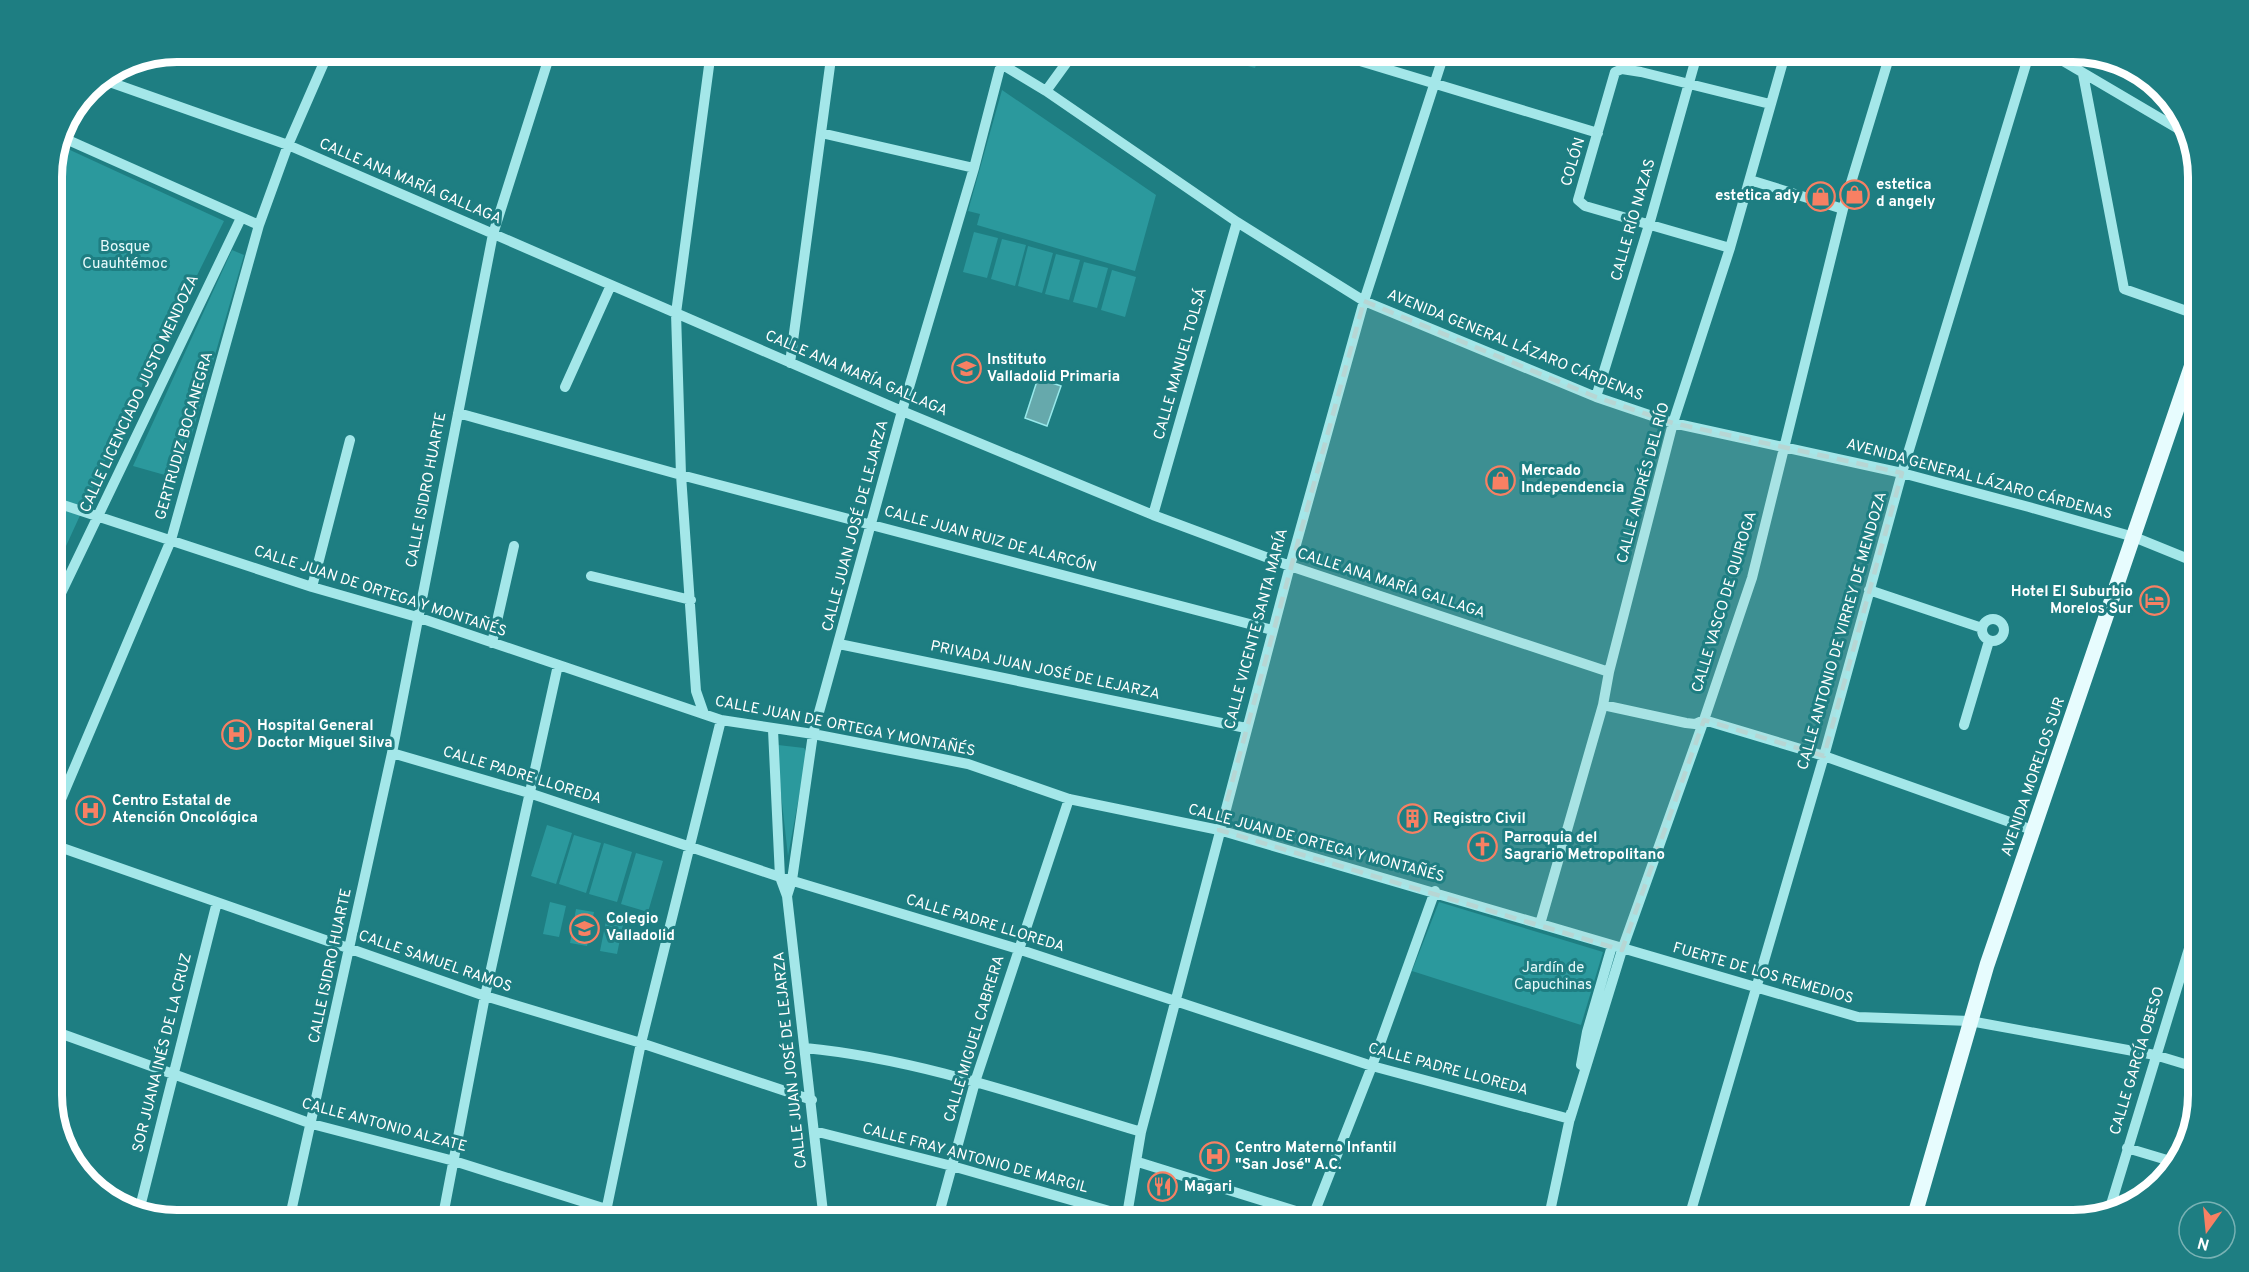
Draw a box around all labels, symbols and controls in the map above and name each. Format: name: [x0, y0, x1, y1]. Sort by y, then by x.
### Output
street label: CALLE ANA MARÍA GALLAGA: [316, 134, 505, 229]
street label: COLÓN: [1556, 135, 1590, 189]
street label: CALLE RÍO NAZAS: [1606, 156, 1661, 283]
place label: estetica d angely: [1876, 176, 1936, 212]
shop icon: estetica d angely: [1839, 178, 1871, 210]
shop icon: estetica ady: [1805, 180, 1837, 212]
place label: estetica ady: [1715, 187, 1800, 206]
park label: Bosque Cuauhtémoc: [82, 238, 168, 274]
street label: CALLE LICENCIADO JUSTO MENDOZA: [76, 272, 204, 516]
street label: AVENIDA GENERAL LÁZARO CÁRDENAS: [1384, 285, 1646, 406]
street label: CALLE MANUEL TOLSÁ: [1149, 286, 1212, 442]
street label: CALLE ANA MARÍA GALLAGA: [762, 326, 951, 421]
street label: GERTRUDIZ BOCANEGRA: [152, 350, 218, 522]
place label: Instituto Valladolid Primaria: [987, 351, 1120, 387]
school or university icon: Instituto Valladolid Primaria: [950, 353, 982, 385]
street label: CALLE ANDRÉS DEL RÍO: [1612, 400, 1675, 565]
street label: CALLE ISIDRO HUARTE: [403, 411, 451, 569]
street label: CALLE JUAN JOSÉ DE LEJARZA: [818, 418, 893, 634]
street label: AVENIDA GENERAL LÁZARO CÁRDENAS: [1844, 434, 2114, 525]
place label: Mercado Independencia: [1521, 462, 1624, 498]
shop icon: Mercado Independencia: [1484, 464, 1516, 496]
street label: CALLE ANTONIO DE VIRREY DE MENDOZA: [1794, 490, 1892, 772]
street label: CALLE JUAN RUIZ DE ALARCÓN: [882, 501, 1099, 578]
street label: CALLE VASCO DE QUIROGA: [1688, 509, 1762, 695]
street label: CALLE VICENTE SANTA MARÍA: [1220, 526, 1293, 731]
street label: CALLE JUAN DE ORTEGA Y MONTAÑÉS: [251, 541, 509, 642]
street label: CALLE ANA MARÍA GALLAGA: [1295, 544, 1488, 623]
place label: Hotel El Suburbio Morelos Sur: [2011, 583, 2134, 619]
hotel icon: Hotel El Suburbio Morelos Sur: [2138, 585, 2170, 617]
street label: PRIVADA JUAN JOSÉ DE LEJARZA: [928, 636, 1162, 705]
street label: CALLE JUAN DE ORTEGA Y MONTAÑÉS: [713, 691, 977, 762]
street label: AVENIDA MORELOS SUR: [1998, 695, 2070, 859]
place label: Hospital General Doctor Miguel Silva: [257, 717, 393, 753]
hospital icon: Hospital General Doctor Miguel Silva: [220, 719, 252, 751]
street label: CALLE PADRE LLOREDA: [440, 743, 604, 809]
place label: Centro Estatal de Atención Oncológica: [112, 792, 258, 828]
hospital icon: Centro Estatal de Atención Oncológica: [75, 794, 107, 826]
street label: CALLE JUAN DE ORTEGA Y MONTAÑÉS: [1186, 800, 1447, 887]
building icon: Registro Civil: [1396, 803, 1428, 835]
place label: Registro Civil: [1433, 810, 1526, 829]
place label: Parroquia del Sagrario Metropolitano: [1504, 829, 1665, 865]
church icon: Parroquia del Sagrario Metropolitano: [1467, 831, 1499, 863]
street label: CALLE ISIDRO HUARTE: [305, 887, 357, 1045]
street label: CALLE PADRE LLOREDA: [903, 891, 1067, 957]
place label: Colegio Valladolid: [606, 910, 675, 946]
school or university icon: Colegio Valladolid: [569, 912, 601, 944]
street label: CALLE SAMUEL RAMOS: [356, 927, 514, 997]
street label: FUERTE DE LOS REMEDIOS: [1670, 939, 1856, 1009]
street label: CALLE JUAN JOSÉ DE LEJARZA: [769, 950, 812, 1170]
street label: SOR JUANA INÉS DE LA CRUZ: [128, 951, 197, 1155]
street label: CALLE MIGUEL CABRERA: [941, 953, 1009, 1125]
park label: Jardín de Capuchinas: [1514, 959, 1592, 995]
street label: CALLE GARCÍA OBESO: [2105, 984, 2170, 1138]
street label: CALLE PADRE LLOREDA: [1366, 1039, 1530, 1101]
street label: CALLE ANTONIO ALZATE: [299, 1095, 469, 1157]
street label: CALLE FRAY ANTONIO DE MARGIL: [860, 1120, 1090, 1198]
place label: Centro Materno Infantil "San José" A.C.: [1235, 1139, 1397, 1175]
hospital icon: Centro Materno Infantil "San José" A.C.: [1198, 1141, 1230, 1173]
restaurant icon: Magari: [1147, 1171, 1179, 1203]
place label: Magari: [1184, 1178, 1232, 1197]
north arrow: [2177, 1200, 2237, 1260]
text: N: [2195, 1231, 2212, 1254]

